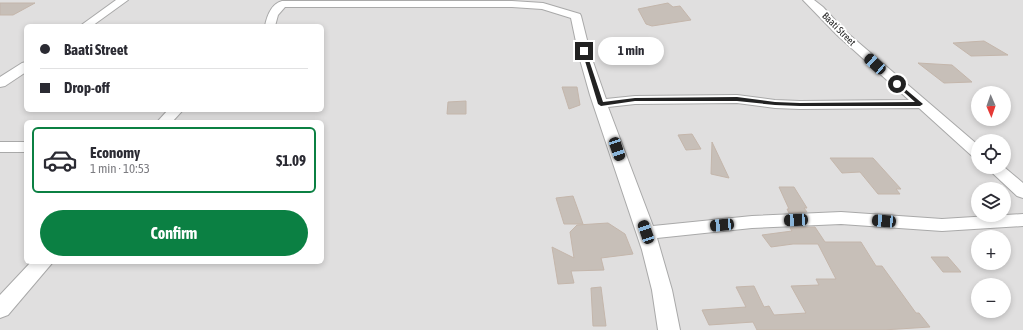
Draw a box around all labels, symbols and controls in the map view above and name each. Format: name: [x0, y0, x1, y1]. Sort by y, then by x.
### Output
street label: Baati Street: [820, 10, 858, 48]
callout: 1 min: [598, 37, 664, 65]
text: Baati Street: [64, 41, 128, 58]
route end: [575, 42, 593, 60]
text: 1 min: [618, 43, 644, 58]
car: [862, 52, 888, 76]
route start: [888, 75, 906, 93]
text: Drop-off: [64, 79, 110, 96]
north arrow: [971, 86, 1011, 126]
map controls: [971, 86, 1011, 318]
button: locate: [971, 134, 1011, 174]
car: [607, 136, 627, 162]
icon: car: [42, 142, 78, 178]
text: Economy: [90, 144, 140, 161]
text: $1.09: [276, 152, 306, 169]
text: 1 min · 10:53: [90, 161, 150, 176]
button: layers: [971, 182, 1011, 222]
button: Confirm: [40, 210, 308, 256]
car: [784, 213, 808, 227]
car: [872, 214, 896, 228]
car: [710, 218, 734, 232]
car: [636, 219, 656, 245]
button: +: [971, 230, 1011, 270]
button: −: [971, 278, 1011, 318]

